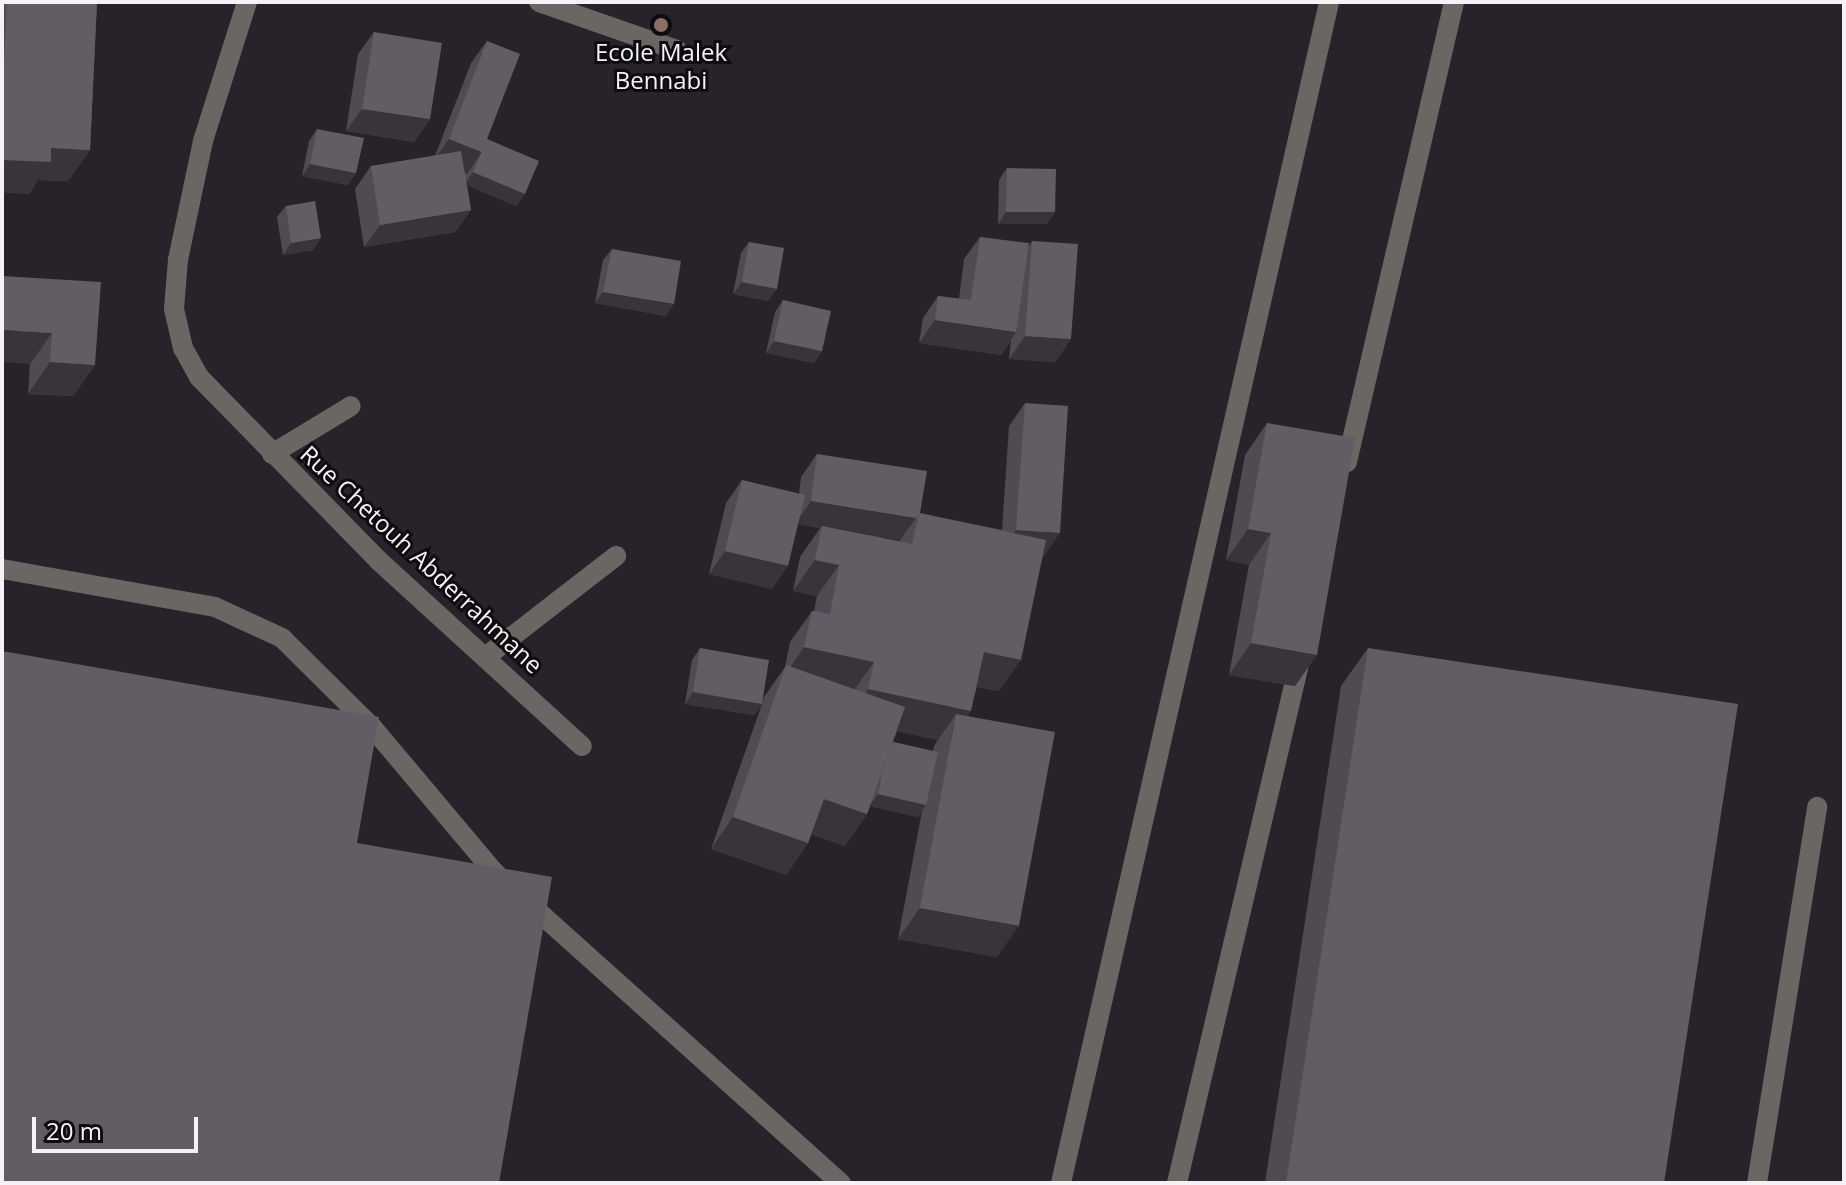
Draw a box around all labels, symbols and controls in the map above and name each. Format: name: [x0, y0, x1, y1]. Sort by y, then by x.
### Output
marker: Ecole Malek Bennabi: [652, 16, 670, 34]
place label: Ecole Malek Bennabi: [595, 38, 727, 94]
street label: Rue Chetouh Abderrahmane: [295, 439, 549, 679]
scale bar: [36, 1101, 202, 1151]
text: 20 m: [46, 1114, 102, 1147]

